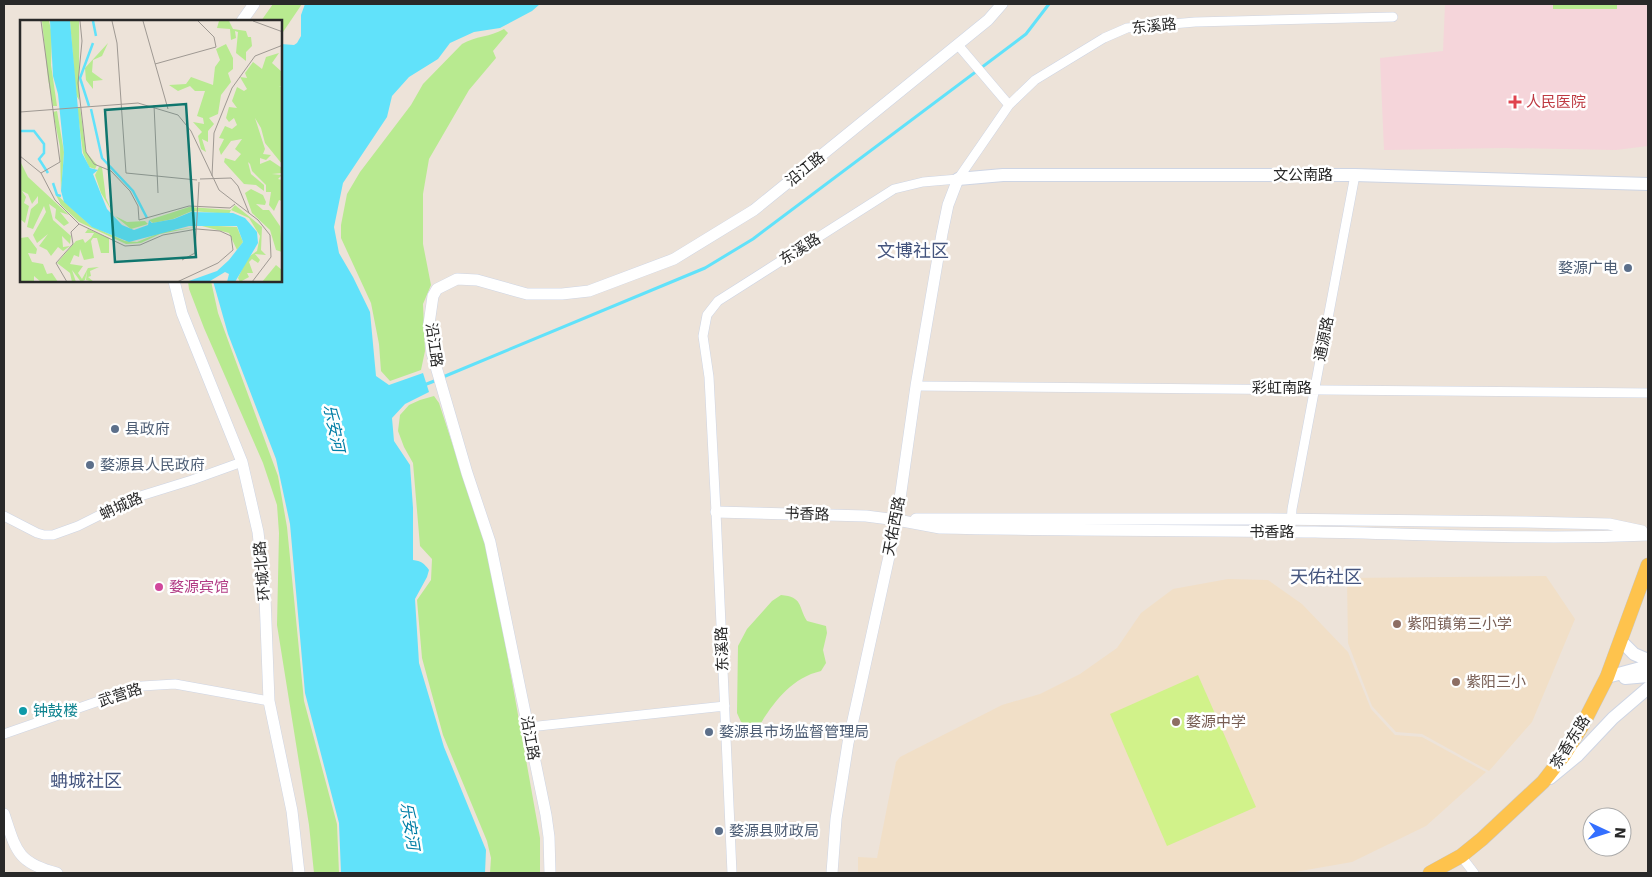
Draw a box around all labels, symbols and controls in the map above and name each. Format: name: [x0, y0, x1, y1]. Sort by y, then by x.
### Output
street label: 东溪路: [1131, 15, 1177, 37]
inset map: [20, 20, 282, 282]
place label: 人民医院: [1526, 93, 1586, 111]
marker: 人民医院: [1508, 95, 1522, 109]
street label: 沿江路: [782, 148, 828, 190]
street label: 文公南路: [1273, 166, 1333, 184]
street label: 东溪路: [776, 229, 824, 269]
district label: 文博社区: [877, 240, 949, 261]
place label: 婺源广电: [1558, 259, 1618, 277]
marker: 婺源广电: [1622, 262, 1634, 274]
street label: 通源路: [1311, 315, 1337, 363]
street label: 沿江路: [422, 321, 446, 369]
street label: 彩虹南路: [1252, 379, 1312, 397]
water label: 乐安河: [320, 403, 349, 456]
place label: 县政府: [125, 420, 170, 438]
marker: 县政府: [109, 423, 121, 435]
place label: 婺源县人民政府: [100, 456, 205, 474]
marker: 婺源县人民政府: [84, 459, 96, 471]
street label: 蚺城路: [97, 489, 145, 523]
street label: 天佑西路: [879, 495, 909, 557]
street label: 书香路: [784, 504, 830, 524]
street label: 书香路: [1249, 523, 1295, 541]
street label: 环城北路: [250, 540, 274, 602]
district label: 天佑社区: [1290, 566, 1362, 587]
place label: 婺源宾馆: [169, 578, 229, 596]
marker: 婺源宾馆: [153, 581, 165, 593]
place label: 紫阳镇第三小学: [1407, 615, 1512, 633]
marker: 紫阳镇第三小学: [1391, 618, 1403, 630]
street label: 东溪路: [712, 626, 732, 672]
place label: 紫阳三小: [1466, 673, 1526, 691]
marker: 紫阳三小: [1450, 676, 1462, 688]
street label: 武营路: [96, 679, 144, 711]
place label: 钟鼓楼: [33, 702, 78, 720]
marker: 钟鼓楼: [17, 705, 29, 717]
street label: 茶香东路: [1546, 712, 1594, 772]
place label: 婺源中学: [1186, 713, 1246, 731]
street label: 沿江路: [517, 714, 543, 762]
marker: 婺源中学: [1170, 716, 1182, 728]
place label: 婺源县市场监督管理局: [719, 723, 869, 741]
marker: 婺源县市场监督管理局: [703, 726, 715, 738]
district label: 蚺城社区: [50, 770, 122, 791]
water label: 乐安河: [397, 801, 424, 854]
north arrow: [1582, 807, 1632, 857]
place label: 婺源县财政局: [729, 822, 819, 840]
marker: 婺源县财政局: [713, 825, 725, 837]
text: N: [1612, 827, 1628, 839]

